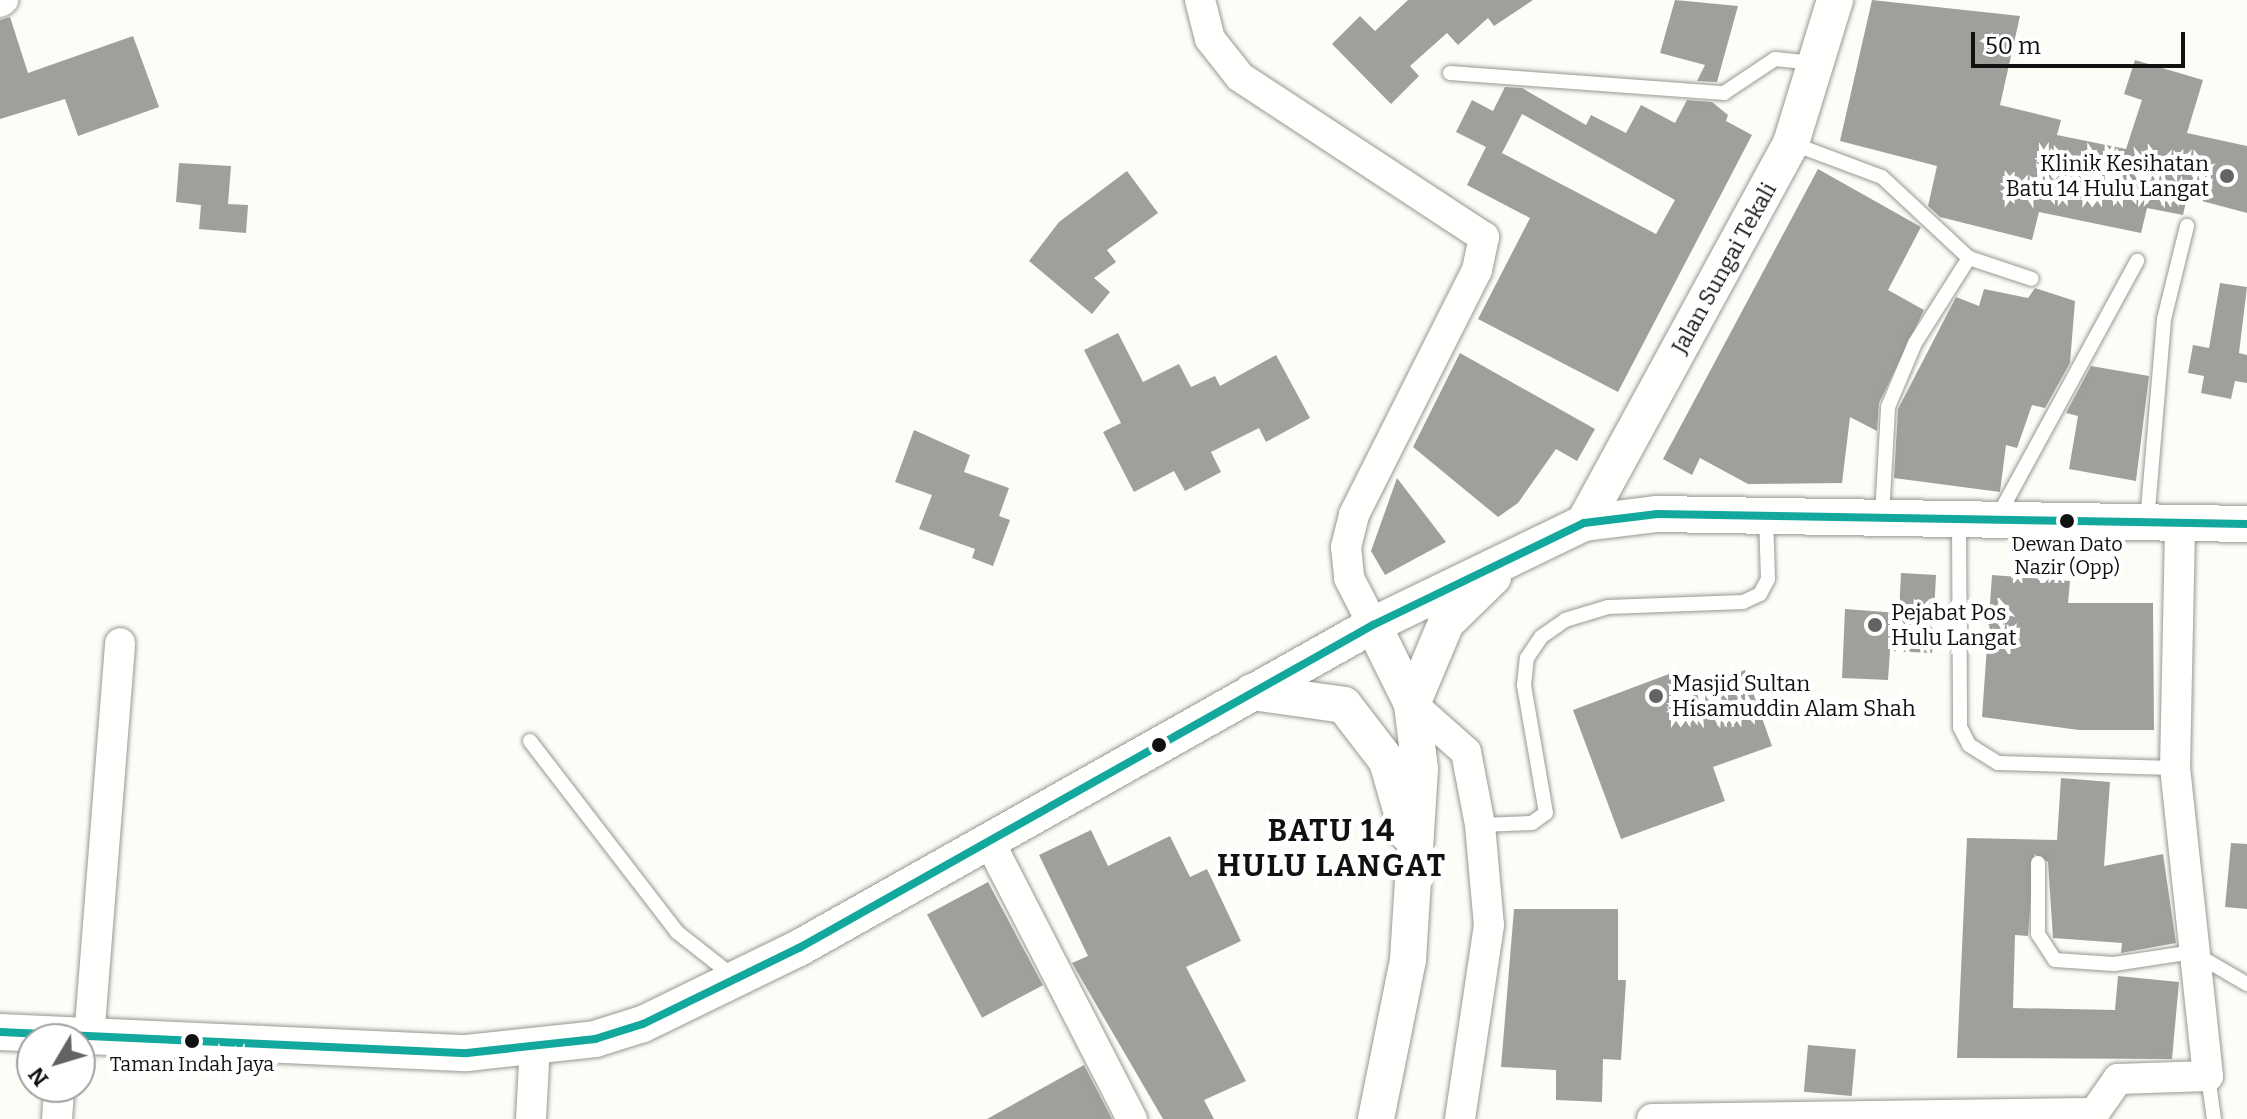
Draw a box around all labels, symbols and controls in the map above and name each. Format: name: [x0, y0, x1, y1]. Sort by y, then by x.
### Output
scale bar: [1975, 16, 2189, 66]
text: 50 m: [1985, 32, 2041, 60]
place label: Klinik Kesihatan Batu 14 Hulu Langat: [2006, 150, 2209, 202]
marker: Klinik Kesihatan Batu 14 Hulu Langat: [2216, 165, 2238, 187]
street label: Jalan Sungai Tekali: [1666, 178, 1782, 358]
marker: Dewan Dato Nazir (Opp): [2059, 513, 2075, 529]
place label: Dewan Dato Nazir (Opp): [2011, 532, 2123, 579]
place label: Pejabat Pos Hulu Langat: [1891, 599, 2016, 650]
marker: Pejabat Pos Hulu Langat: [1866, 616, 1884, 634]
place label: Masjid Sultan Hisamuddin Alam Shah: [1672, 670, 1916, 722]
marker: Masjid Sultan Hisamuddin Alam Shah: [1647, 687, 1665, 705]
unlabelled marker: [1151, 737, 1167, 753]
district label: BATU 14 HULU LANGAT: [1217, 813, 1447, 884]
north arrow: [16, 1023, 96, 1103]
marker: Taman Indah Jaya: [184, 1033, 200, 1049]
place label: Taman Indah Jaya: [110, 1052, 274, 1076]
text: N: [22, 1062, 54, 1092]

